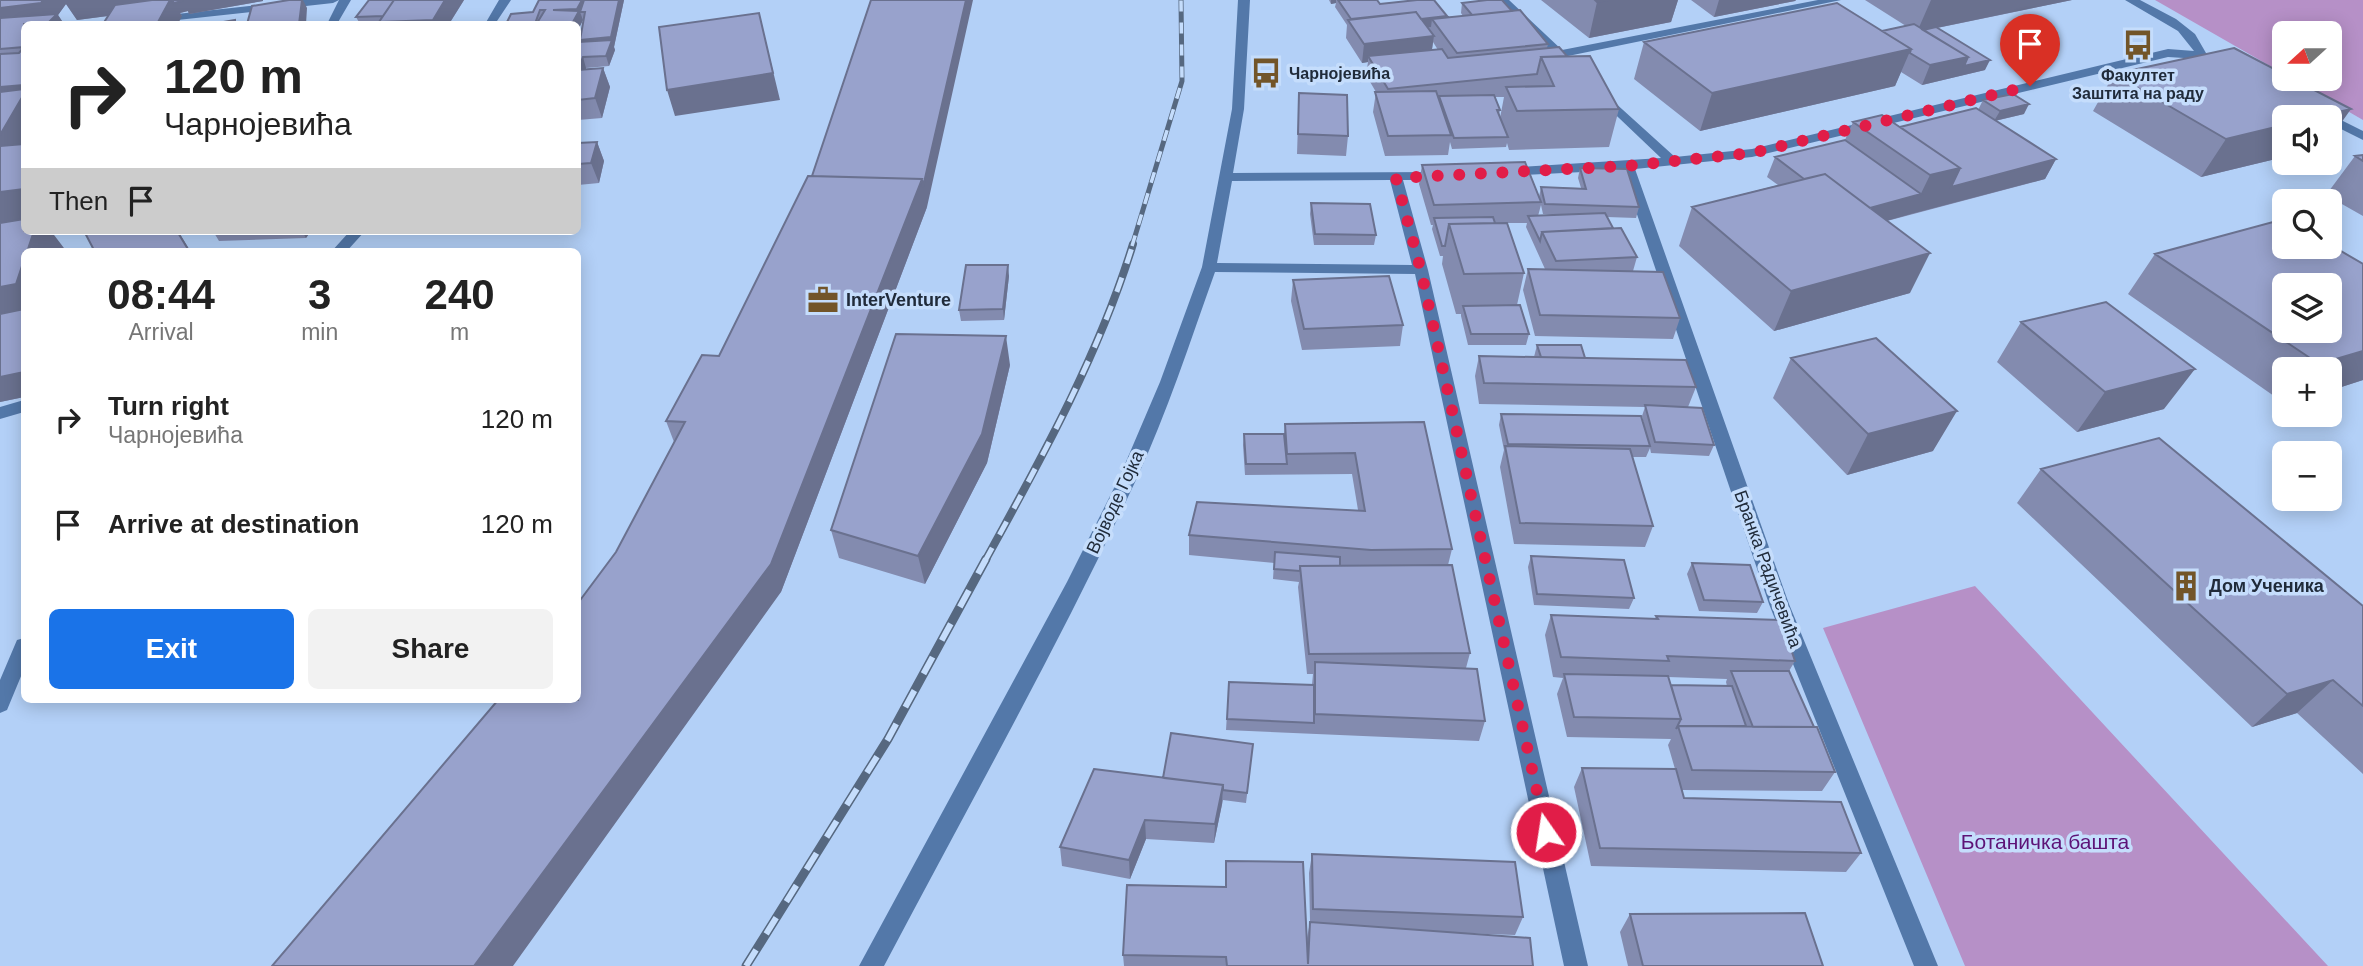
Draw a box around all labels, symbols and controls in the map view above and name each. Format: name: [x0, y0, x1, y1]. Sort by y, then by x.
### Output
pin: [2000, 14, 2060, 86]
north arrow: [2272, 21, 2342, 91]
map controls: [2272, 21, 2342, 511]
icon: arrive: [2011, 25, 2049, 63]
bus stop icon: Факултет Заштита на раду: [2121, 28, 2155, 62]
icon: right: [49, 49, 140, 140]
text: 120 m: [164, 49, 303, 103]
bus stop icon: Чарнојевића: [1249, 56, 1283, 90]
place label: Чарнојевића: [1289, 65, 1390, 82]
place label: Факултет Заштита на раду: [2072, 67, 2204, 102]
button: sound: [2272, 105, 2342, 175]
text: Чарнојевића: [164, 106, 352, 142]
icon: arrive: [122, 182, 160, 220]
text: Then: [49, 186, 108, 216]
button: search: [2272, 189, 2342, 259]
text: 08:44: [107, 271, 215, 318]
text: 3: [308, 271, 331, 318]
text: 240: [425, 271, 495, 318]
button: layers: [2272, 273, 2342, 343]
office icon: InterVenture: [806, 283, 840, 317]
place label: InterVenture: [846, 290, 951, 310]
text: Arrival: [128, 319, 194, 345]
text: min: [301, 319, 338, 345]
text: m: [450, 319, 469, 345]
button: +: [2272, 357, 2342, 427]
text: Turn right: [108, 391, 229, 421]
icon: right: [49, 401, 87, 439]
text: 120 m: [481, 404, 553, 434]
text: Чарнојевића: [108, 422, 243, 448]
button: −: [2272, 441, 2342, 511]
street label: Војводе Гојка: [1082, 446, 1148, 557]
street label: Бранка Радичевића: [1730, 488, 1806, 651]
icon: arrive: [49, 506, 87, 544]
text: Arrive at destination: [108, 509, 359, 539]
text: 120 m: [481, 509, 553, 539]
building icon: Дом Ученика: [2169, 569, 2203, 603]
place label: Дом Ученика: [2209, 576, 2325, 596]
button: Exit: [49, 609, 294, 689]
button: Share: [308, 609, 553, 689]
position arrow: [1509, 795, 1583, 869]
park label: Ботаничка башта: [1961, 830, 2130, 853]

